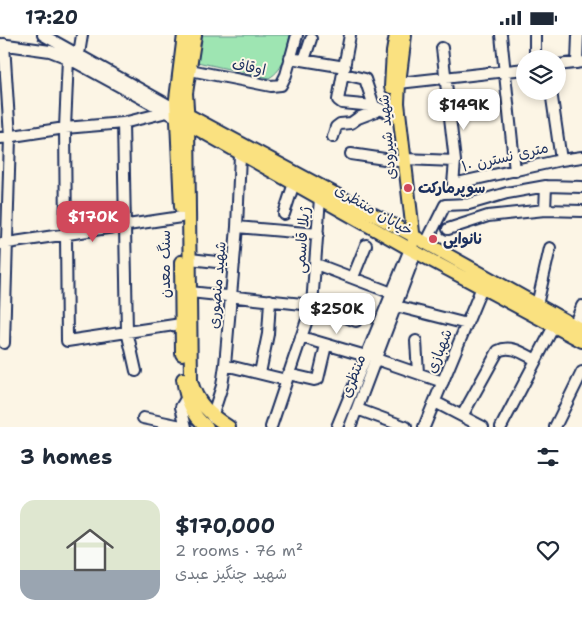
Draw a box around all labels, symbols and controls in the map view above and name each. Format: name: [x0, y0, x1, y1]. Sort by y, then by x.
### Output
text: 17:20: [25, 5, 78, 30]
map controls: [516, 50, 566, 100]
button: layers: [516, 50, 566, 100]
street label: اوقاف: [230, 54, 268, 80]
pin: $149K: [429, 89, 499, 131]
street label: شهید شیرودی: [373, 93, 401, 181]
text: $149K: [439, 94, 489, 115]
street label: ۱۰ متری نسترن: [460, 137, 550, 177]
place label: سوپرمارکت: [418, 178, 485, 198]
street label: خیابان منتظری: [331, 180, 417, 240]
marker: سوپرمارکت: [402, 182, 414, 194]
pin: $170K: [58, 201, 128, 243]
text: $170K: [68, 206, 118, 227]
street label: ژیلا قاسمی: [290, 206, 314, 274]
place label: نانوایی: [443, 229, 483, 249]
street label: سنگ معدن: [155, 230, 175, 298]
marker: نانوایی: [427, 233, 439, 245]
street label: شهید منصوری: [203, 240, 231, 330]
pin: $250K: [302, 293, 372, 335]
text: $250K: [310, 298, 364, 319]
street label: شهبازی: [421, 326, 457, 376]
street label: منتظری: [336, 351, 370, 401]
text: 3 homes: [20, 443, 112, 471]
icon: filters: [534, 443, 562, 471]
text: $170,000: [175, 512, 275, 540]
icon: home: [60, 520, 120, 580]
icon: heart: [534, 536, 562, 564]
text: 2 rooms · 76 m²: [175, 540, 303, 561]
text: شهید چنگیز عبدی: [175, 563, 287, 584]

